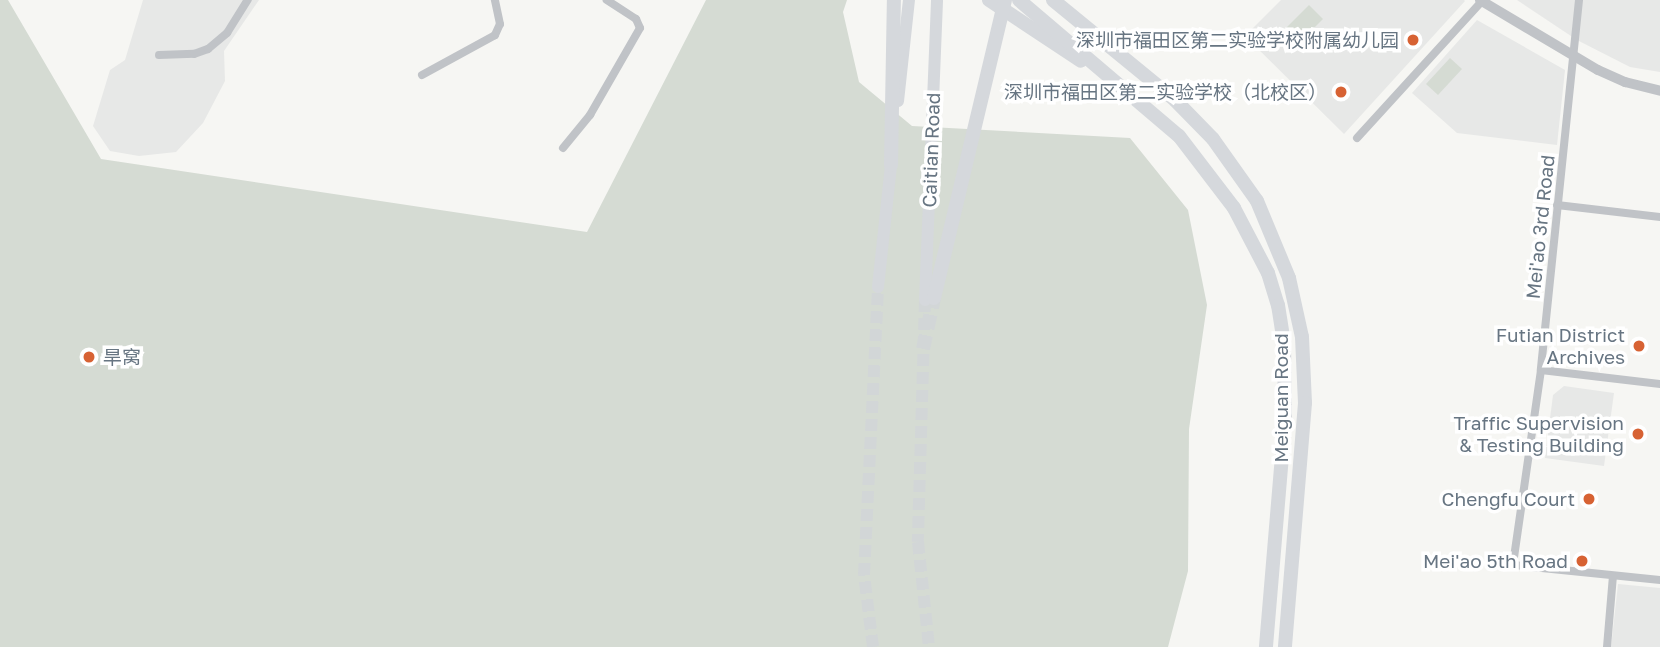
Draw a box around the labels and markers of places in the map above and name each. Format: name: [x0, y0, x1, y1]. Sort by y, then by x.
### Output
place label: 深圳市福田区第二实验学校附属幼儿园: [1076, 29, 1399, 51]
marker: 深圳市福田区第二实验学校附属幼儿园: [1405, 32, 1421, 48]
place label: 深圳市福田区第二实验学校（北校区）: [1004, 81, 1327, 103]
marker: 深圳市福田区第二实验学校（北校区）: [1333, 84, 1349, 100]
place label: Futian District Archives: [1496, 324, 1625, 368]
marker: Futian District Archives: [1631, 338, 1647, 354]
place label: 旱窝: [103, 346, 141, 368]
marker: 旱窝: [81, 349, 97, 365]
place label: Traffic Supervision & Testing Building: [1453, 412, 1624, 456]
marker: Traffic Supervision & Testing Building: [1630, 426, 1646, 442]
place label: Chengfu Court: [1442, 488, 1575, 510]
marker: Chengfu Court: [1581, 491, 1597, 507]
place label: Mei'ao 5th Road: [1423, 550, 1568, 572]
marker: Mei'ao 5th Road: [1574, 553, 1590, 569]

